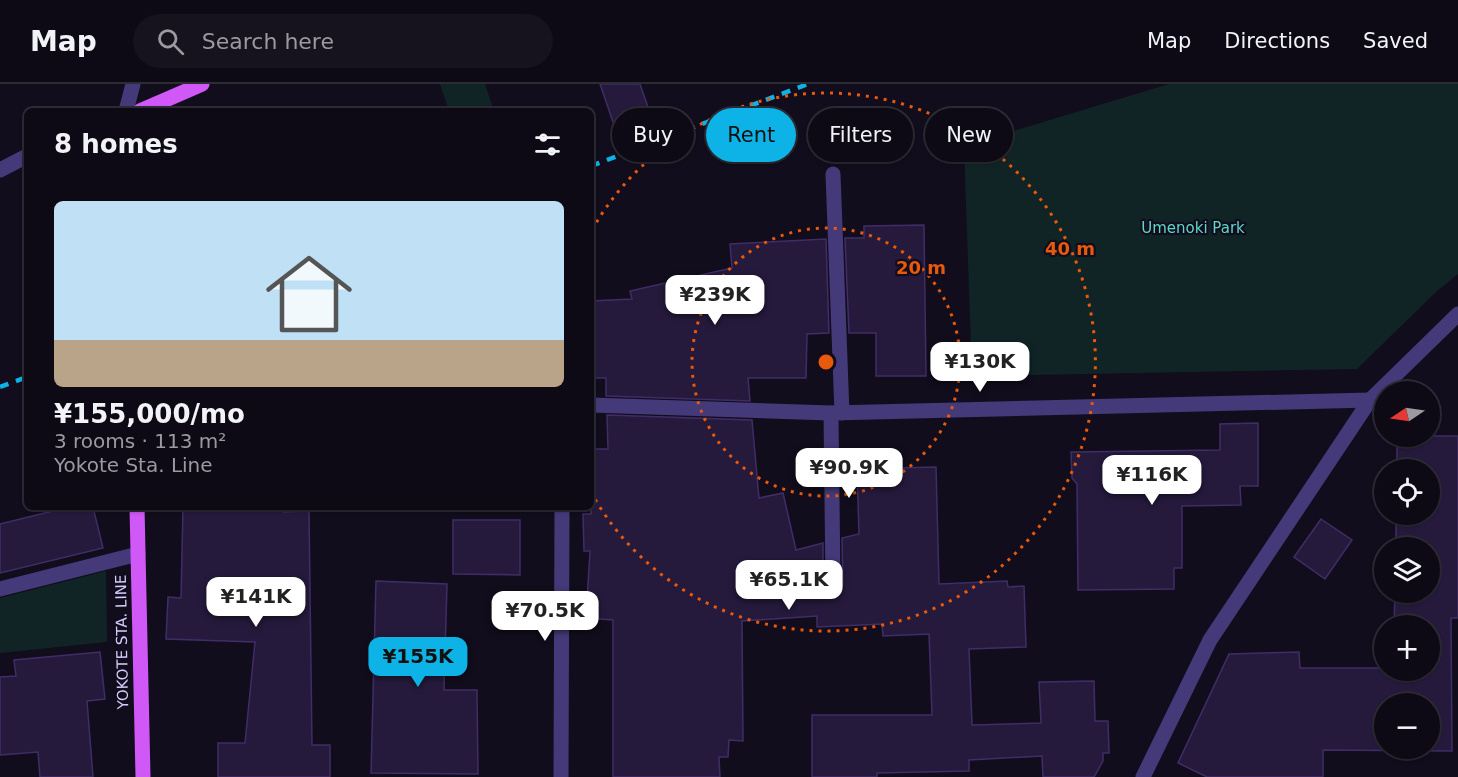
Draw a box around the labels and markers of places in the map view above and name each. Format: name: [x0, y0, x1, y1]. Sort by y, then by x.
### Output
pin: ¥239K: [673, 275, 757, 326]
pin: ¥130K: [938, 342, 1022, 393]
centre of rings: [816, 352, 836, 372]
pin: ¥90.9K: [800, 448, 898, 499]
pin: ¥116K: [1110, 455, 1194, 506]
pin: ¥65.1K: [740, 560, 838, 611]
pin: ¥141K: [214, 577, 298, 628]
pin: ¥70.5K: [496, 591, 594, 642]
pin: ¥155K: [376, 637, 460, 688]

